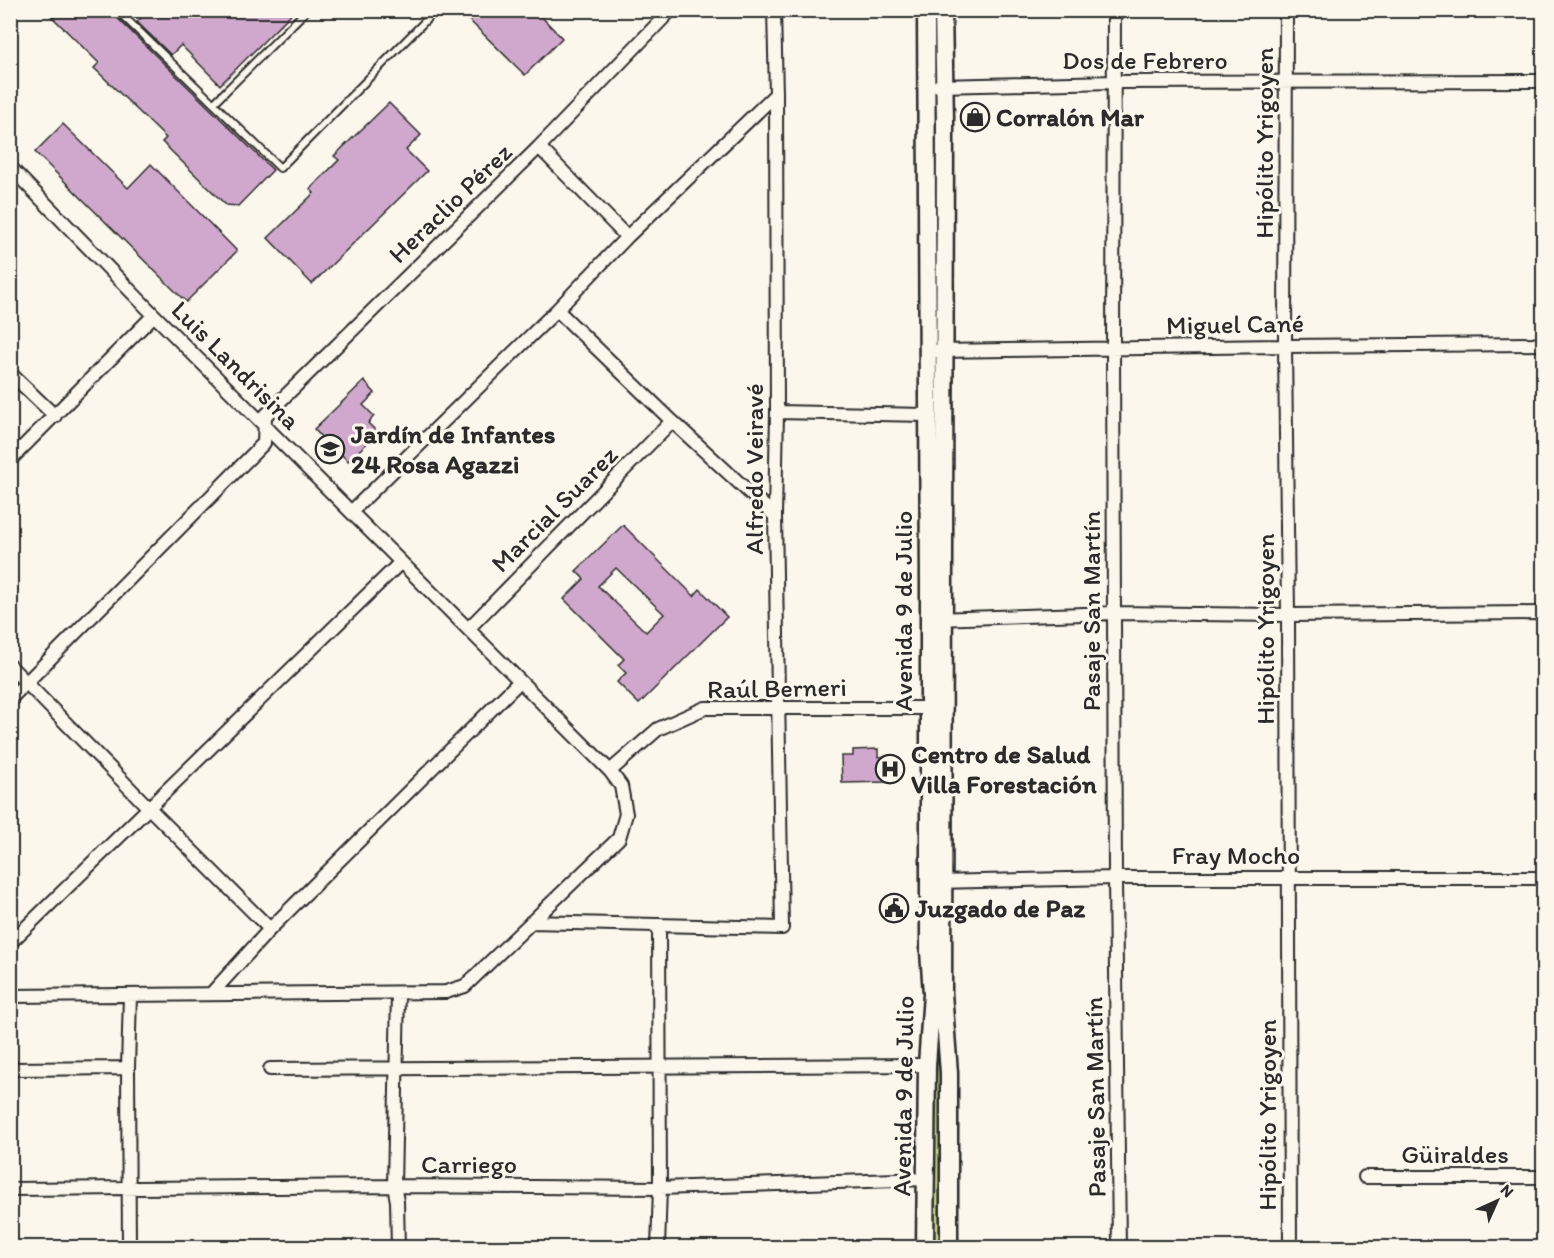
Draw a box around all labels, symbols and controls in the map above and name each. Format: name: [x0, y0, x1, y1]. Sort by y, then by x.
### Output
street label: Dos de Febrero: [1062, 44, 1228, 76]
street label: Hipólito Yrigoyen: [1248, 47, 1280, 239]
shop icon: Corralón Mar: [959, 101, 991, 133]
place label: Corralón Mar: [996, 101, 1145, 133]
street label: Heraclio Pérez: [382, 136, 519, 270]
street label: Luis Landrisina: [165, 294, 308, 437]
street label: Miguel Cané: [1166, 307, 1304, 341]
street label: Alfredo Veiravé: [738, 383, 770, 555]
place label: Jardín de Infantes 24 Rosa Agazzi: [350, 418, 556, 480]
school or university icon: Jardín de Infantes 24 Rosa Agazzi: [314, 433, 346, 465]
street label: Marcial Suarez: [484, 439, 624, 579]
street label: Pasaje San Martín: [1075, 510, 1107, 711]
street label: Avenida 9 de Julio: [887, 511, 919, 711]
street label: Hipólito Yrigoyen: [1249, 533, 1281, 725]
street label: Raúl Berneri: [707, 671, 847, 705]
place label: Centro de Salud Villa Forestación: [911, 738, 1097, 800]
hospital icon: Centro de Salud Villa Forestación: [874, 753, 906, 785]
street label: Fray Mocho: [1172, 839, 1300, 871]
public building icon: Juzgado de Paz: [878, 892, 910, 924]
place label: Juzgado de Paz: [914, 892, 1085, 924]
street label: Avenida 9 de Julio: [885, 995, 921, 1197]
street label: Pasaje San Martín: [1077, 996, 1113, 1198]
street label: Hipólito Yrigoyen: [1251, 1019, 1283, 1211]
street label: Güiraldes: [1401, 1138, 1509, 1170]
street label: Carriego: [421, 1148, 517, 1180]
north arrow: [1467, 1171, 1527, 1231]
text: N: [1497, 1180, 1518, 1201]

